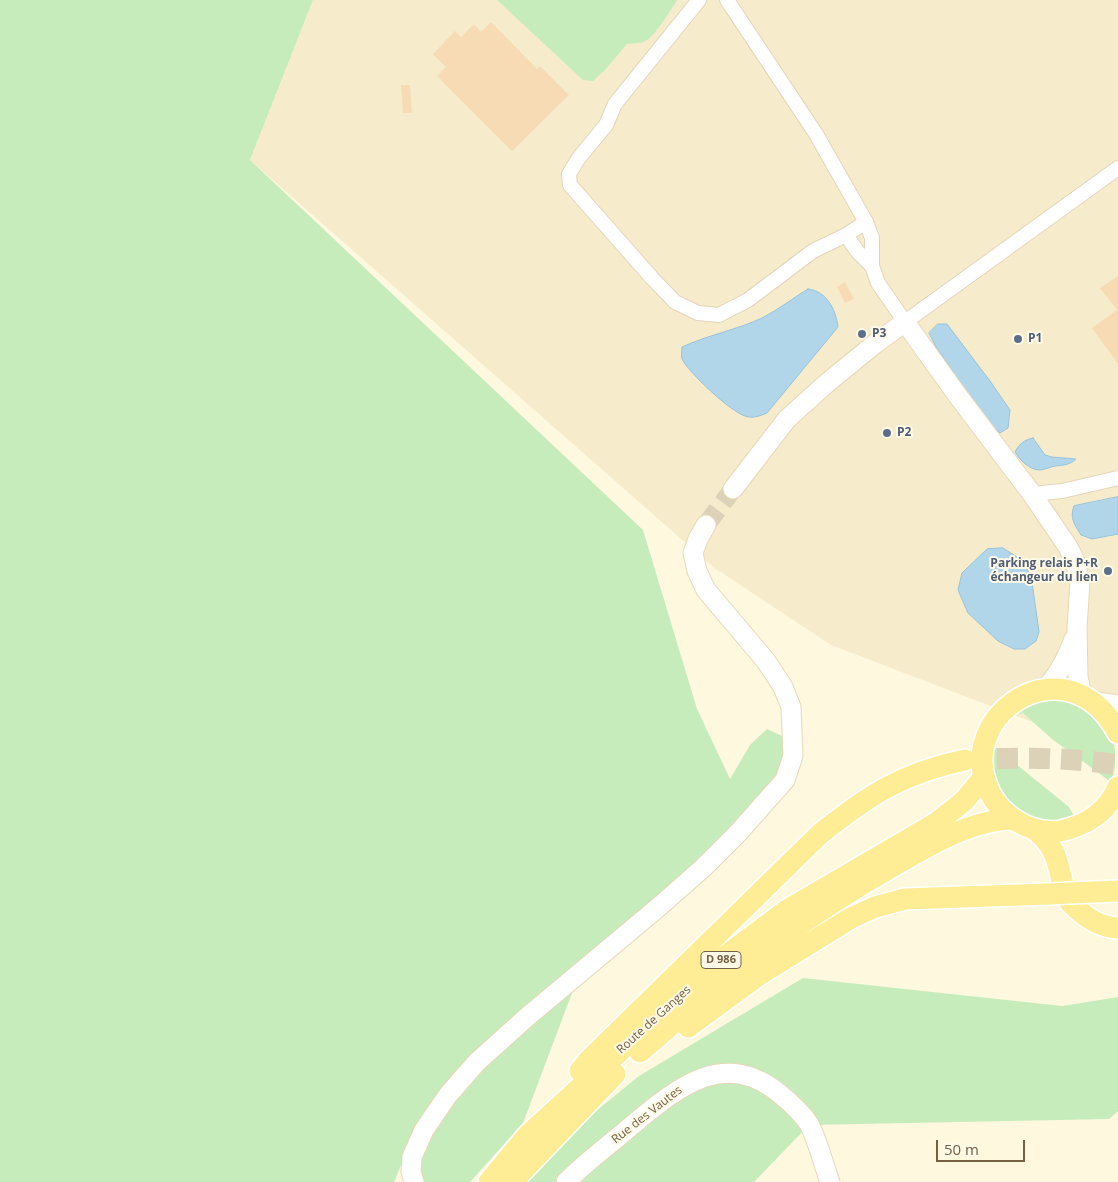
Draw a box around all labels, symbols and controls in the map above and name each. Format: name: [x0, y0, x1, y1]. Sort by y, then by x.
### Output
place label: P3: [872, 327, 886, 341]
marker: P3: [856, 328, 868, 340]
place label: P1: [1028, 332, 1042, 346]
marker: P1: [1012, 333, 1024, 345]
place label: P2: [897, 426, 911, 440]
marker: P2: [881, 427, 893, 439]
place label: Parking relais P+R échangeur du lien: [990, 557, 1098, 585]
marker: Parking relais P+R échangeur du lien: [1102, 565, 1114, 577]
road number: D 986: [701, 952, 741, 968]
street label: Route de Ganges: [614, 983, 694, 1057]
street label: Rue des Vautes: [609, 1083, 685, 1147]
scale bar: [938, 1130, 1027, 1162]
text: 50 m: [944, 1139, 979, 1159]

